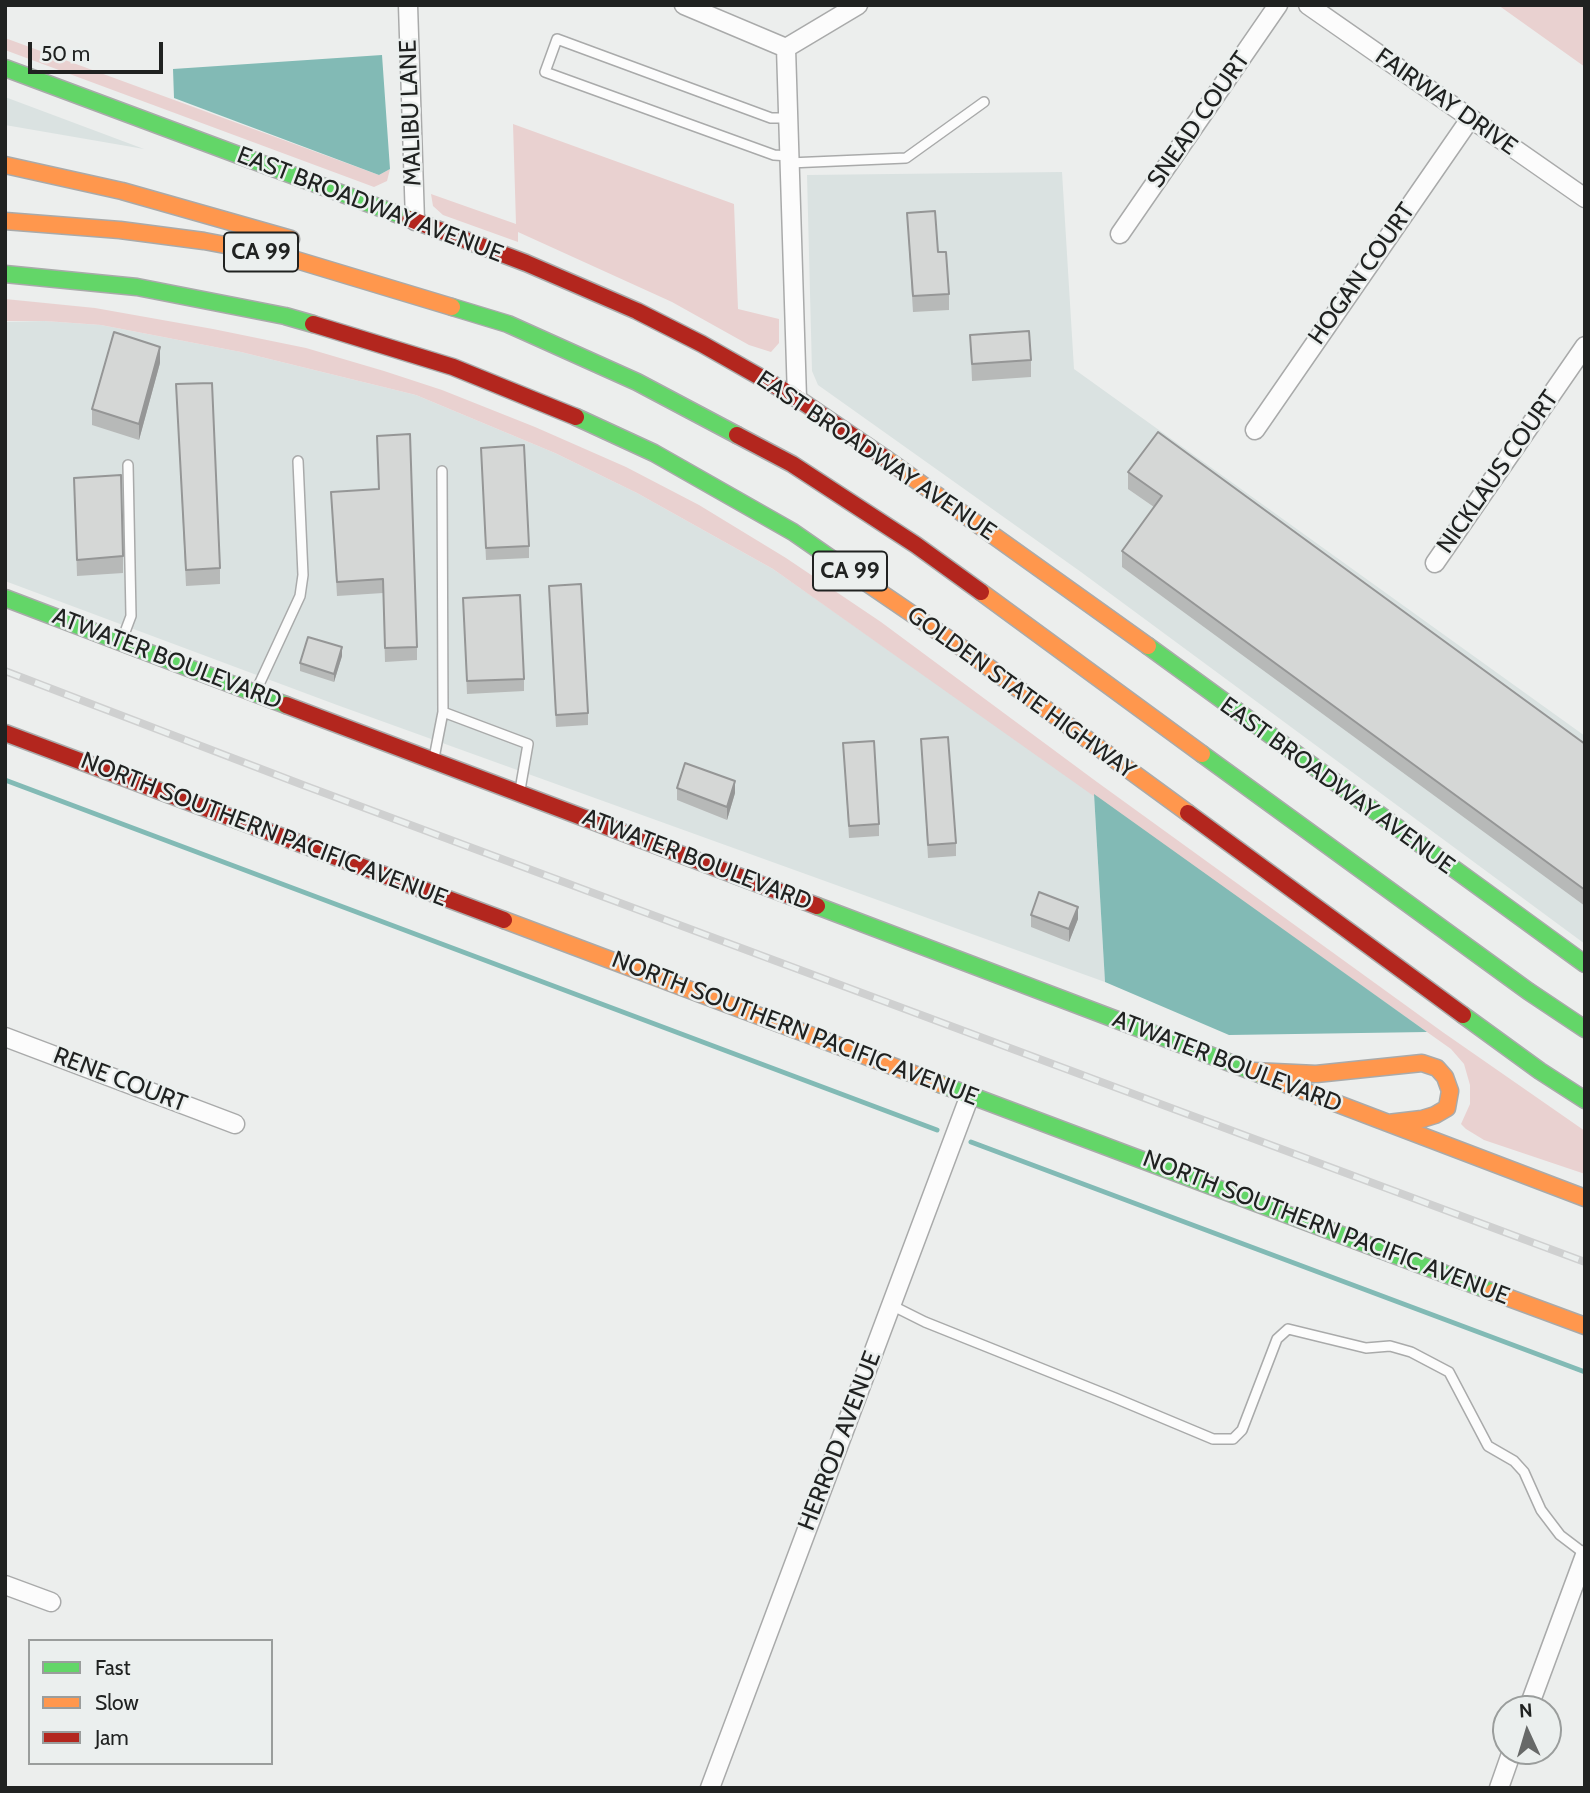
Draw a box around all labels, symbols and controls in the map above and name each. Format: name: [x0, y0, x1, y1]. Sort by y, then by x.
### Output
scale bar: [32, 28, 166, 72]
street label: MALIBU LANE: [394, 39, 428, 187]
text: 50 m: [41, 41, 90, 66]
street label: FAIRWAY DRIVE: [1369, 42, 1523, 162]
street label: SNEAD COURT: [1142, 47, 1256, 193]
street label: EAST BROADWAY AVENUE: [233, 141, 507, 269]
street label: HOGAN COURT: [1303, 198, 1421, 350]
road number: CA 99: [224, 232, 298, 272]
street label: EAST BROADWAY AVENUE: [751, 365, 1001, 547]
street label: NICKLAUS COURT: [1431, 385, 1565, 559]
road number: CA 99: [813, 552, 887, 590]
street label: GOLDEN STATE HIGHWAY: [901, 601, 1141, 785]
street label: ATWATER BOULEVARD: [48, 602, 286, 716]
street label: EAST BROADWAY AVENUE: [1214, 691, 1460, 881]
street label: NORTH SOUTHERN PACIFIC AVENUE: [77, 747, 451, 913]
street label: ATWATER BOULEVARD: [578, 803, 816, 917]
street label: NORTH SOUTHERN PACIFIC AVENUE: [608, 946, 982, 1112]
street label: ATWATER BOULEVARD: [1108, 1005, 1346, 1119]
street label: RENE COURT: [49, 1041, 191, 1119]
street label: NORTH SOUTHERN PACIFIC AVENUE: [1139, 1145, 1513, 1311]
street label: HERROD AVENUE: [793, 1347, 887, 1535]
legend: [28, 1639, 273, 1765]
text: Fast: [95, 1655, 131, 1680]
text: Slow: [95, 1690, 139, 1715]
north arrow: [1492, 1695, 1562, 1765]
text: N: [1518, 1699, 1533, 1722]
text: Jam: [95, 1725, 129, 1750]

